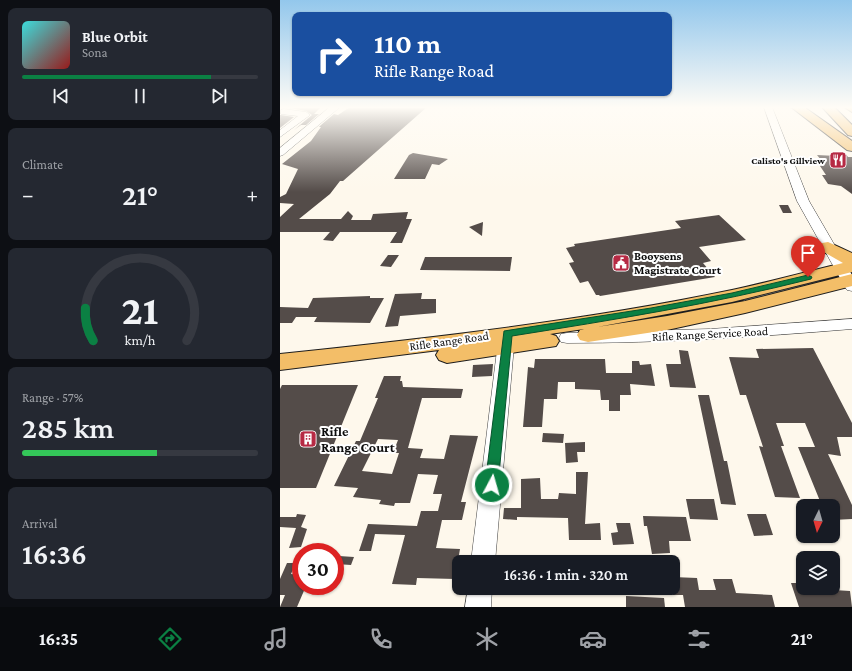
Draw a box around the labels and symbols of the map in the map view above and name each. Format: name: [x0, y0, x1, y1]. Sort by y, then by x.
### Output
restaurant icon: Calisto's Gillview: [828, 150, 848, 170]
place label: Calisto's Gillview: [751, 155, 826, 166]
pin: [791, 236, 825, 277]
place label: Booysens Magistrate Court: [634, 249, 722, 277]
public building icon: Booysens Magistrate Court: [611, 253, 631, 273]
street label: Rifle Range Service Road: [652, 324, 769, 344]
street label: Rifle Range Road: [408, 328, 490, 353]
place label: Rifle Range Court: [321, 423, 396, 455]
building icon: Rifle Range Court: [298, 429, 318, 449]
position arrow: [471, 464, 513, 506]
north arrow: [796, 499, 840, 543]
speed limit sign: 30: [292, 543, 344, 595]

